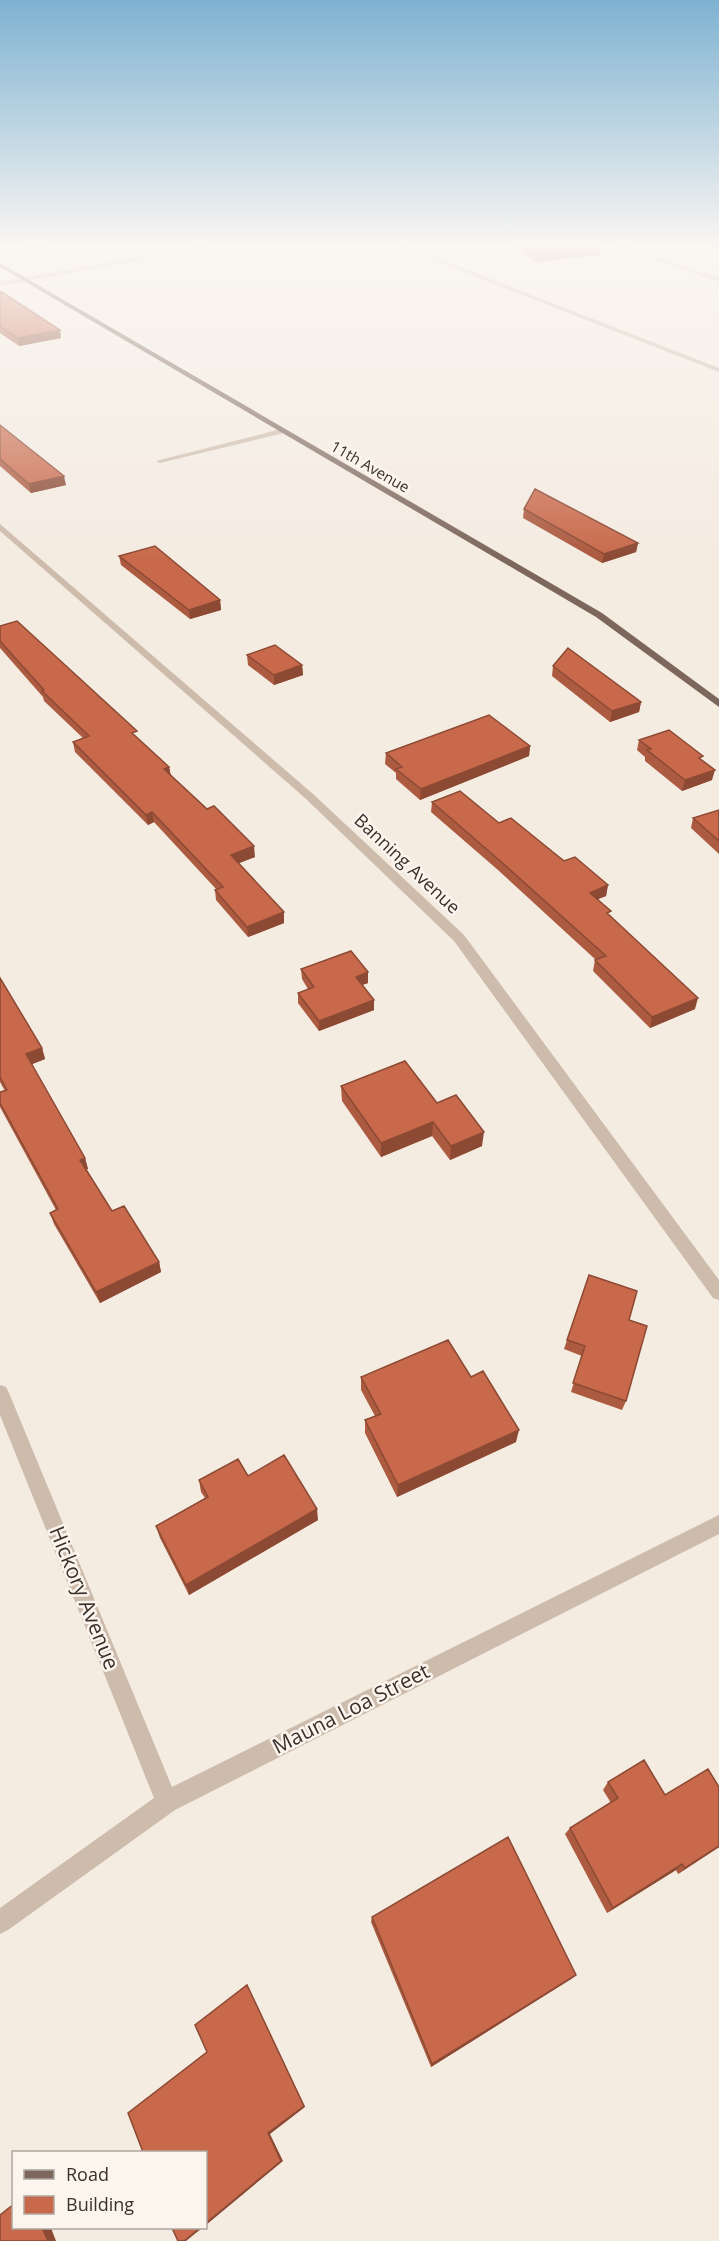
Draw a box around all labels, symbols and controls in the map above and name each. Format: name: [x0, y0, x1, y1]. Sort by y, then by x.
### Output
street label: 11th Avenue: [327, 436, 414, 497]
street label: Banning Avenue: [350, 808, 466, 919]
street label: Hickory Avenue: [43, 1522, 126, 1673]
street label: Mauna Loa Street: [267, 1656, 434, 1760]
legend: [12, 2151, 207, 2229]
text: Road: [66, 2162, 109, 2186]
text: Building: [66, 2192, 134, 2216]

